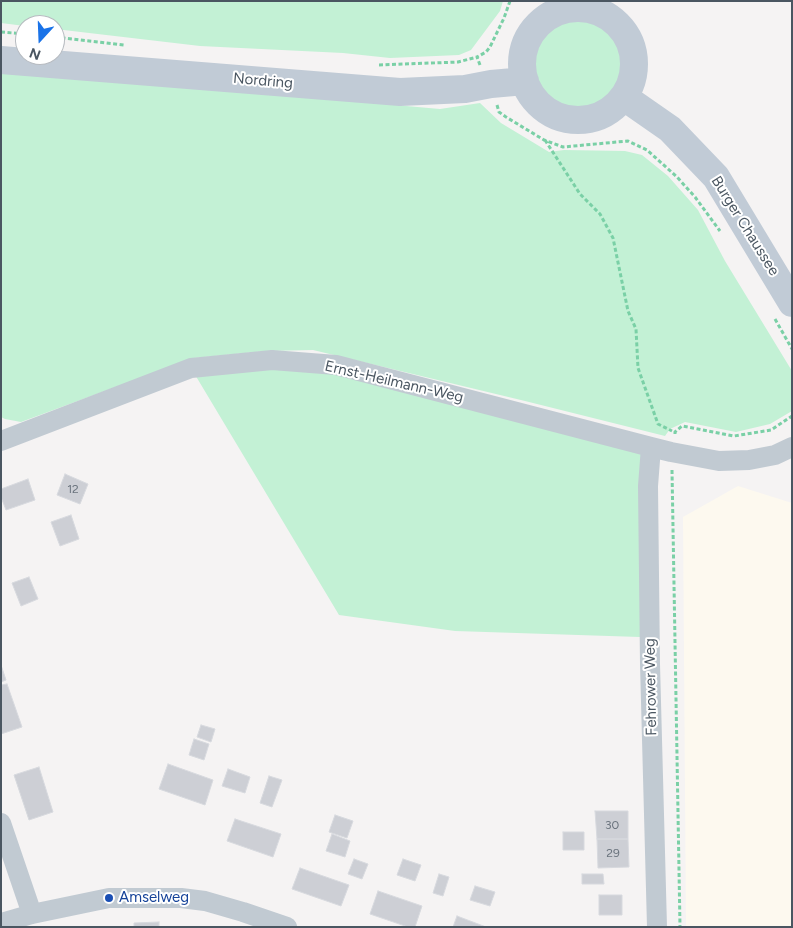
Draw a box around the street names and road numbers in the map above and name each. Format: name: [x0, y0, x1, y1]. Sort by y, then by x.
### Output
street label: Nordring: [232, 69, 294, 93]
street label: Burger Chaussee: [707, 173, 783, 279]
street label: Ernst-Heilmann-Weg: [323, 357, 465, 407]
street label: Fehrower Weg: [641, 638, 661, 736]

